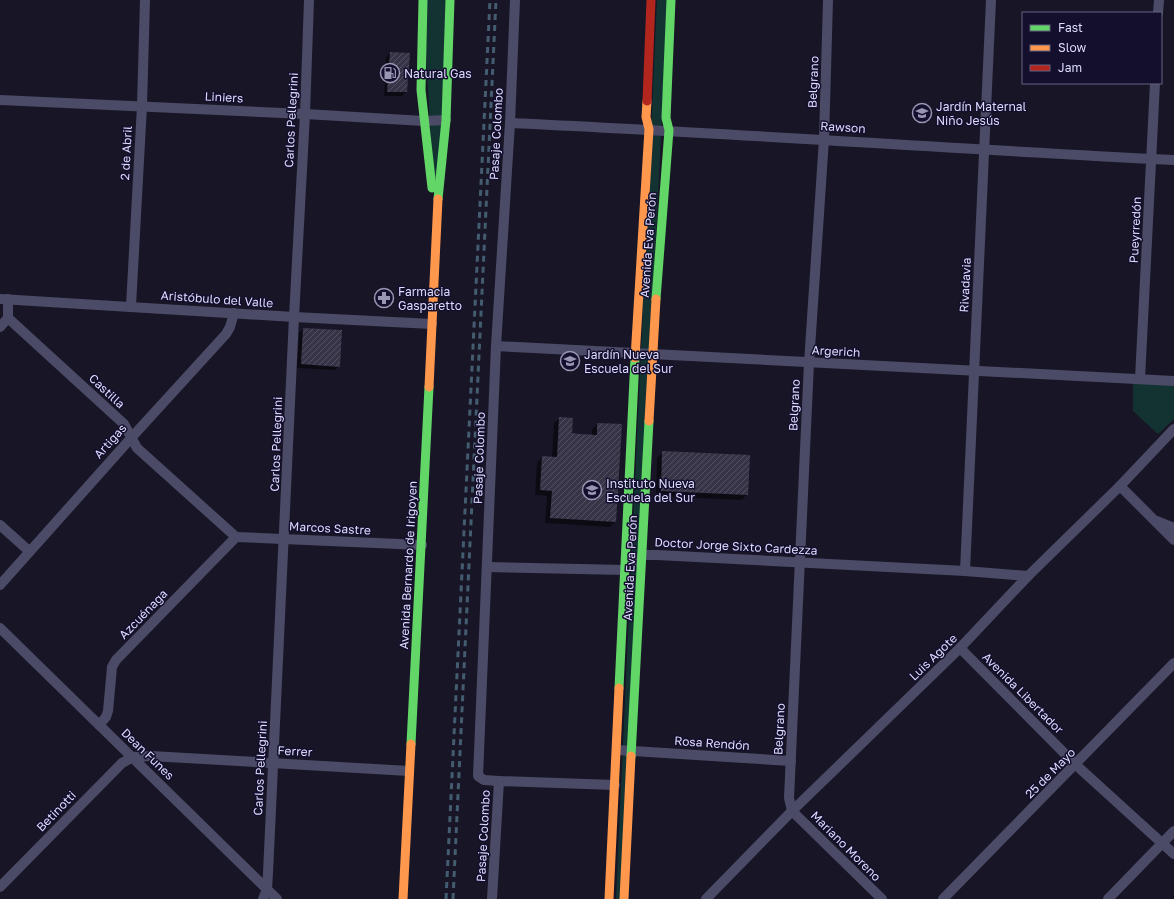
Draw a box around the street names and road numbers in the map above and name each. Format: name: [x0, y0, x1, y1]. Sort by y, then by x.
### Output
street label: Belgrano: [805, 56, 821, 108]
street label: Carlos Pellegrini: [281, 72, 301, 168]
street label: Liniers: [204, 88, 244, 106]
street label: Pasaje Colombo: [486, 88, 506, 180]
street label: Rawson: [820, 118, 866, 136]
street label: 2 de Abril: [117, 125, 135, 181]
street label: Avenida Eva Perón: [637, 192, 659, 298]
street label: Pueyrredón: [1126, 196, 1144, 264]
street label: Rivadavia: [956, 257, 974, 313]
street label: Aristóbulo del Valle: [160, 288, 274, 310]
street label: Argerich: [811, 342, 861, 360]
street label: Castilla: [86, 371, 128, 411]
street label: Belgrano: [785, 379, 803, 431]
street label: Carlos Pellegrini: [267, 396, 285, 492]
street label: Pasaje Colombo: [470, 412, 488, 504]
street label: Artigas: [91, 421, 129, 461]
street label: Avenida Bernardo de Irigoyen: [396, 480, 420, 650]
street label: Avenida Eva Perón: [620, 515, 640, 621]
street label: Marcos Sastre: [289, 518, 371, 538]
street label: Doctor Jorge Sixto Cardezza: [654, 534, 818, 558]
street label: Azcuénaga: [116, 586, 170, 642]
street label: Luis Agote: [906, 630, 960, 683]
street label: Avenida Libertador: [979, 649, 1067, 737]
street label: Belgrano: [770, 703, 788, 755]
street label: Carlos Pellegrini: [250, 720, 270, 816]
street label: Dean Funes: [118, 725, 178, 783]
street label: Rosa Rendón: [674, 733, 750, 753]
street label: Ferrer: [277, 743, 313, 759]
street label: 25 de Mayo: [1022, 745, 1078, 801]
street label: Betinotti: [33, 788, 79, 834]
street label: Pasaje Colombo: [473, 790, 493, 882]
street label: Mariano Moreno: [808, 808, 884, 884]

